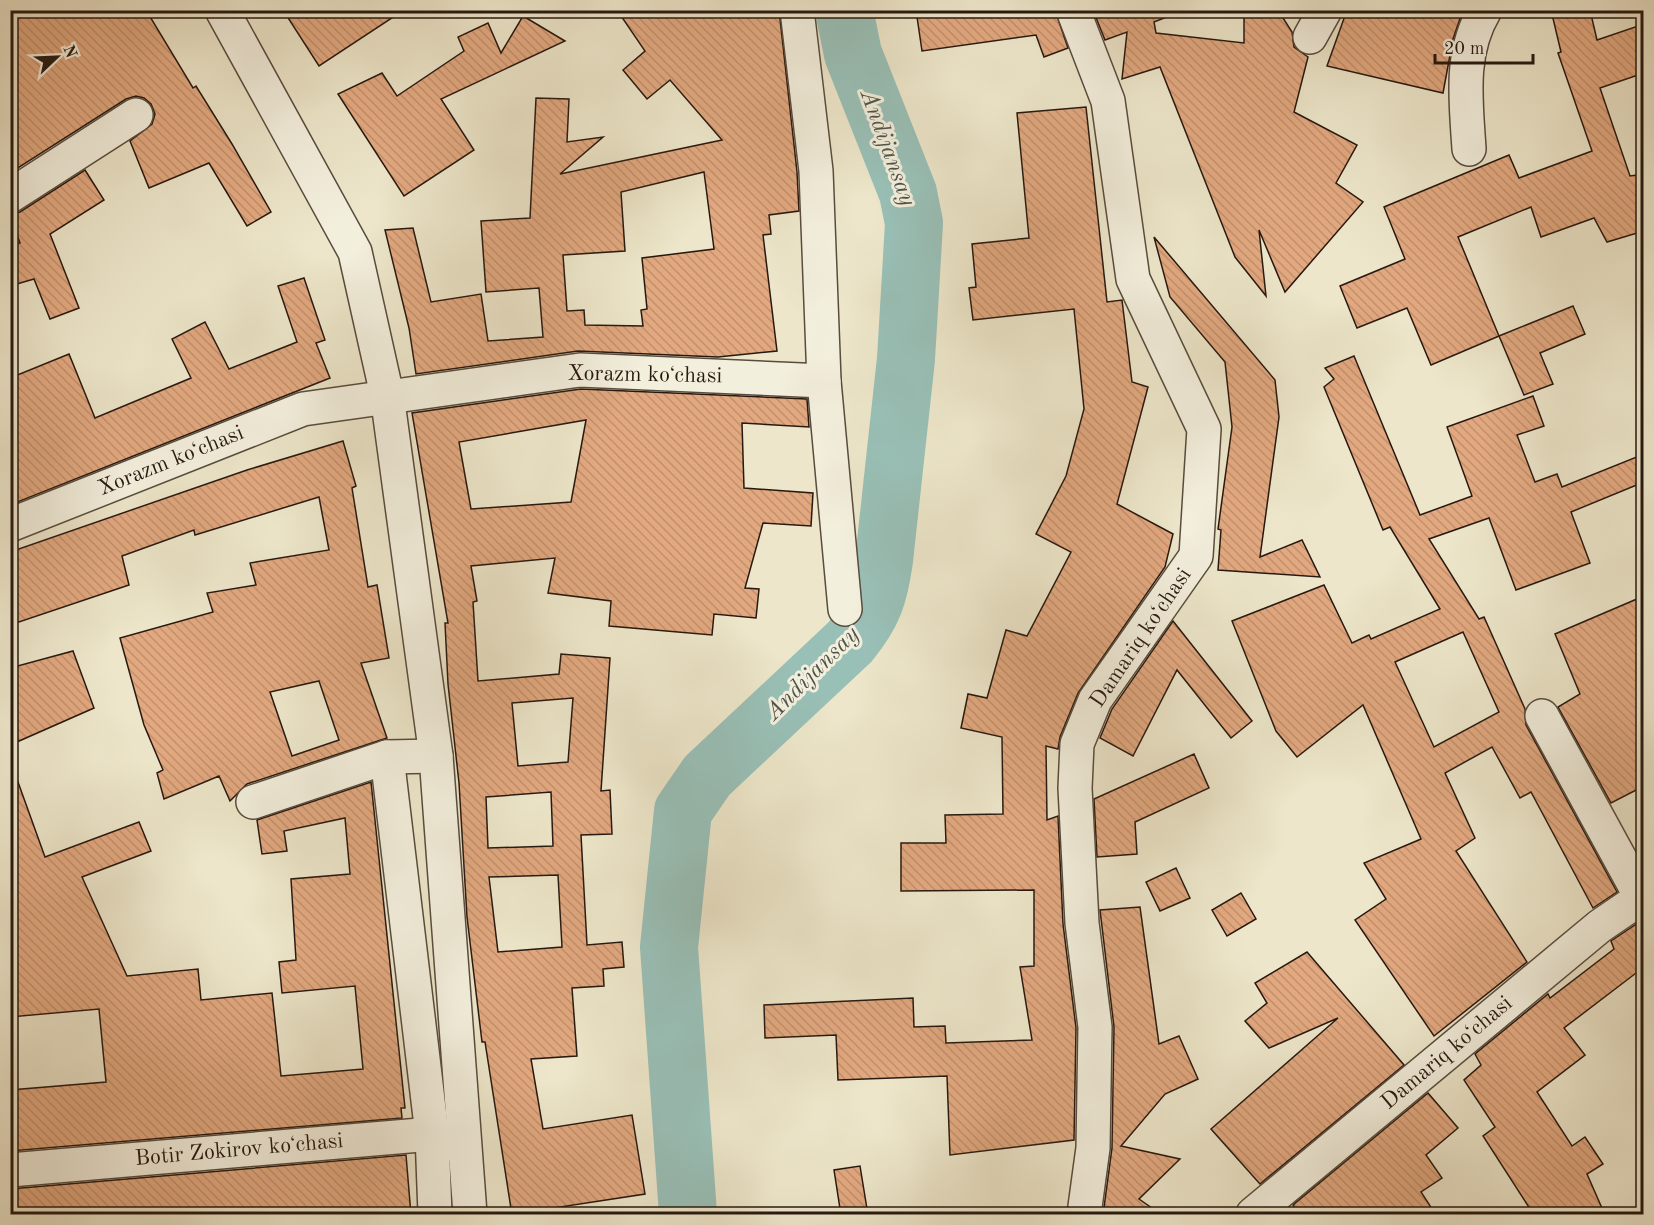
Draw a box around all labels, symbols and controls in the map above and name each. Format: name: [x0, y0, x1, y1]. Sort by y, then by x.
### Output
north arrow: [27, 27, 87, 87]
scale bar: [1435, 27, 1532, 65]
text: 20 m: [1444, 40, 1484, 58]
text: N: [59, 43, 79, 61]
water label: Andijansay: [854, 85, 919, 210]
street label: Xorazm koʻchasi: [567, 363, 723, 387]
street label: Xorazm koʻchasi: [95, 422, 247, 500]
street label: Damariq koʻchasi: [1086, 564, 1196, 712]
water label: Andijansay: [760, 622, 865, 727]
street label: Damariq koʻchasi: [1377, 992, 1517, 1114]
street label: Botir Zokirov koʻchasi: [134, 1130, 344, 1170]

